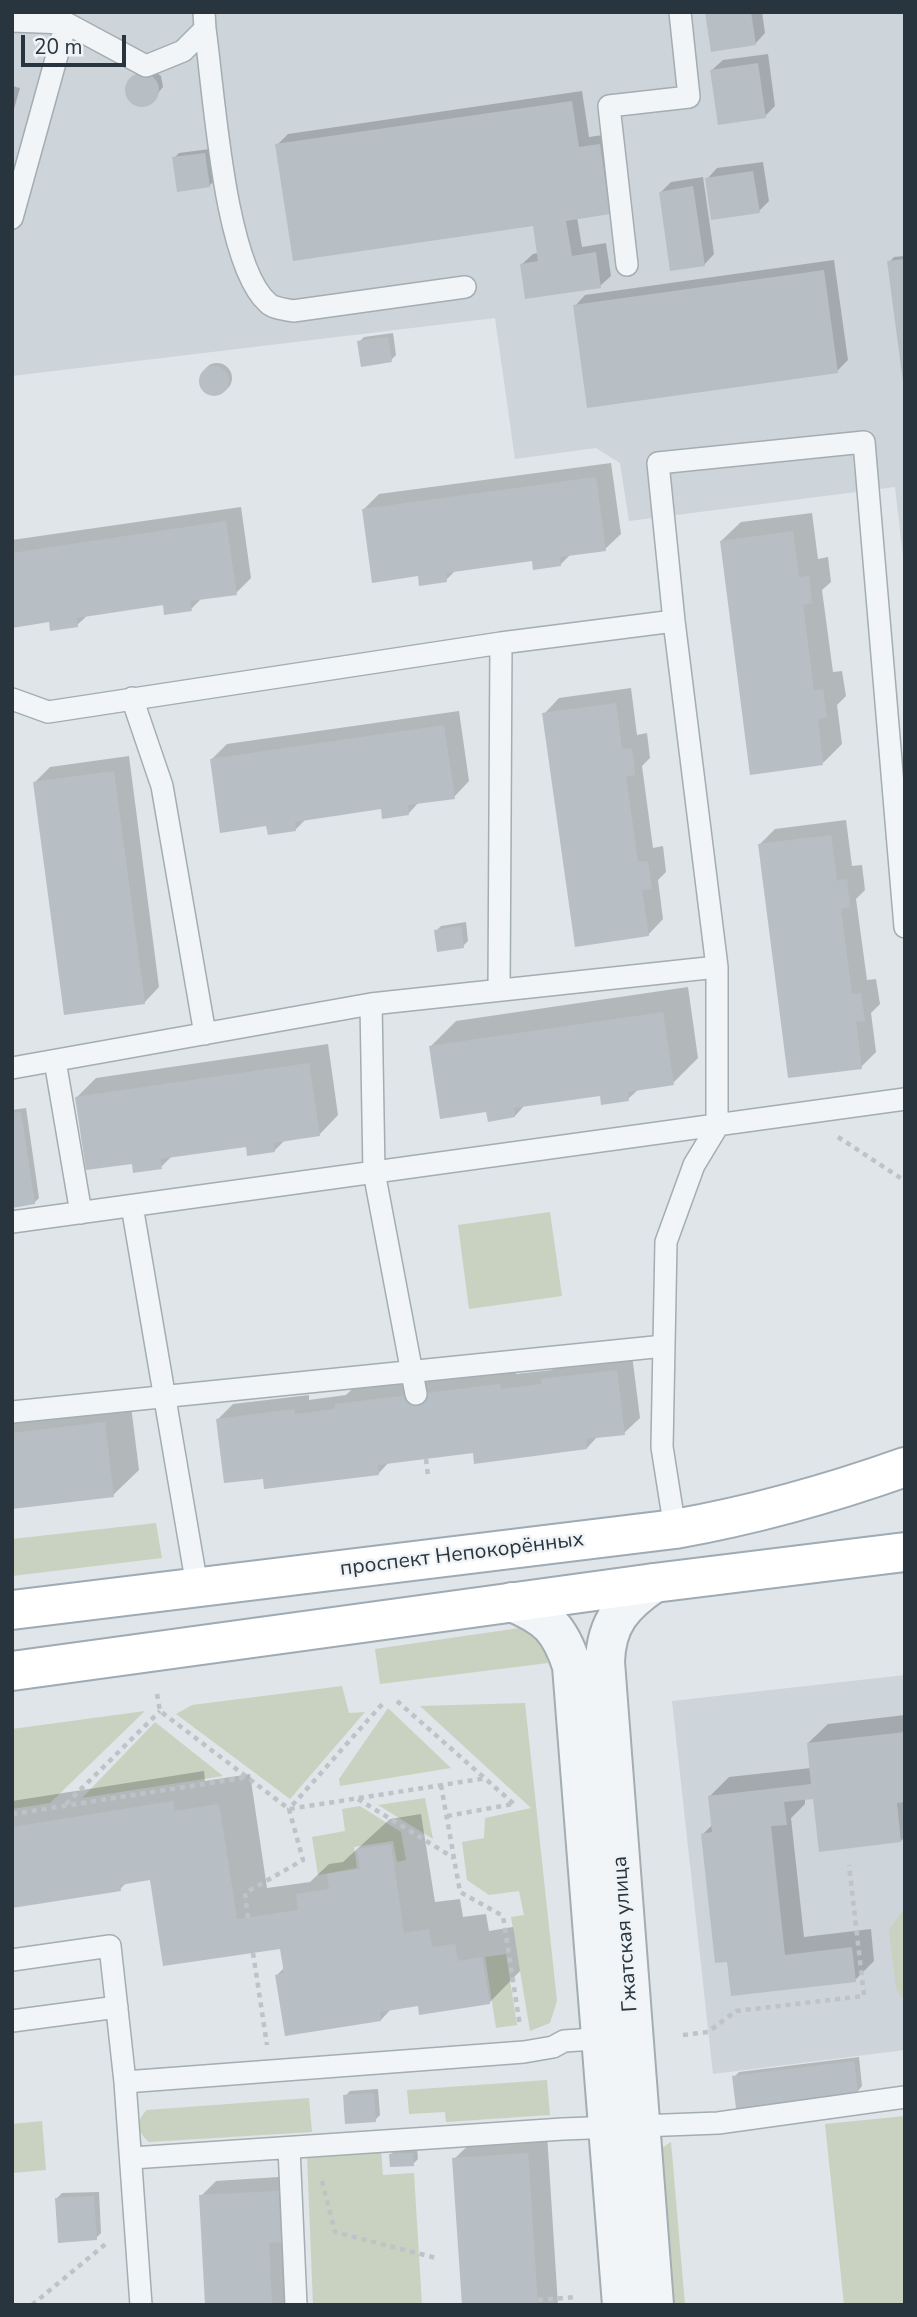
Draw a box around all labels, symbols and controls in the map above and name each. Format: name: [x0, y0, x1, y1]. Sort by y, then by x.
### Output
scale bar: [24, 21, 130, 65]
text: 20 m: [34, 33, 83, 61]
street label: проспект Непокорённых: [339, 1528, 585, 1582]
street label: Гжатская улица: [608, 1855, 644, 2013]

